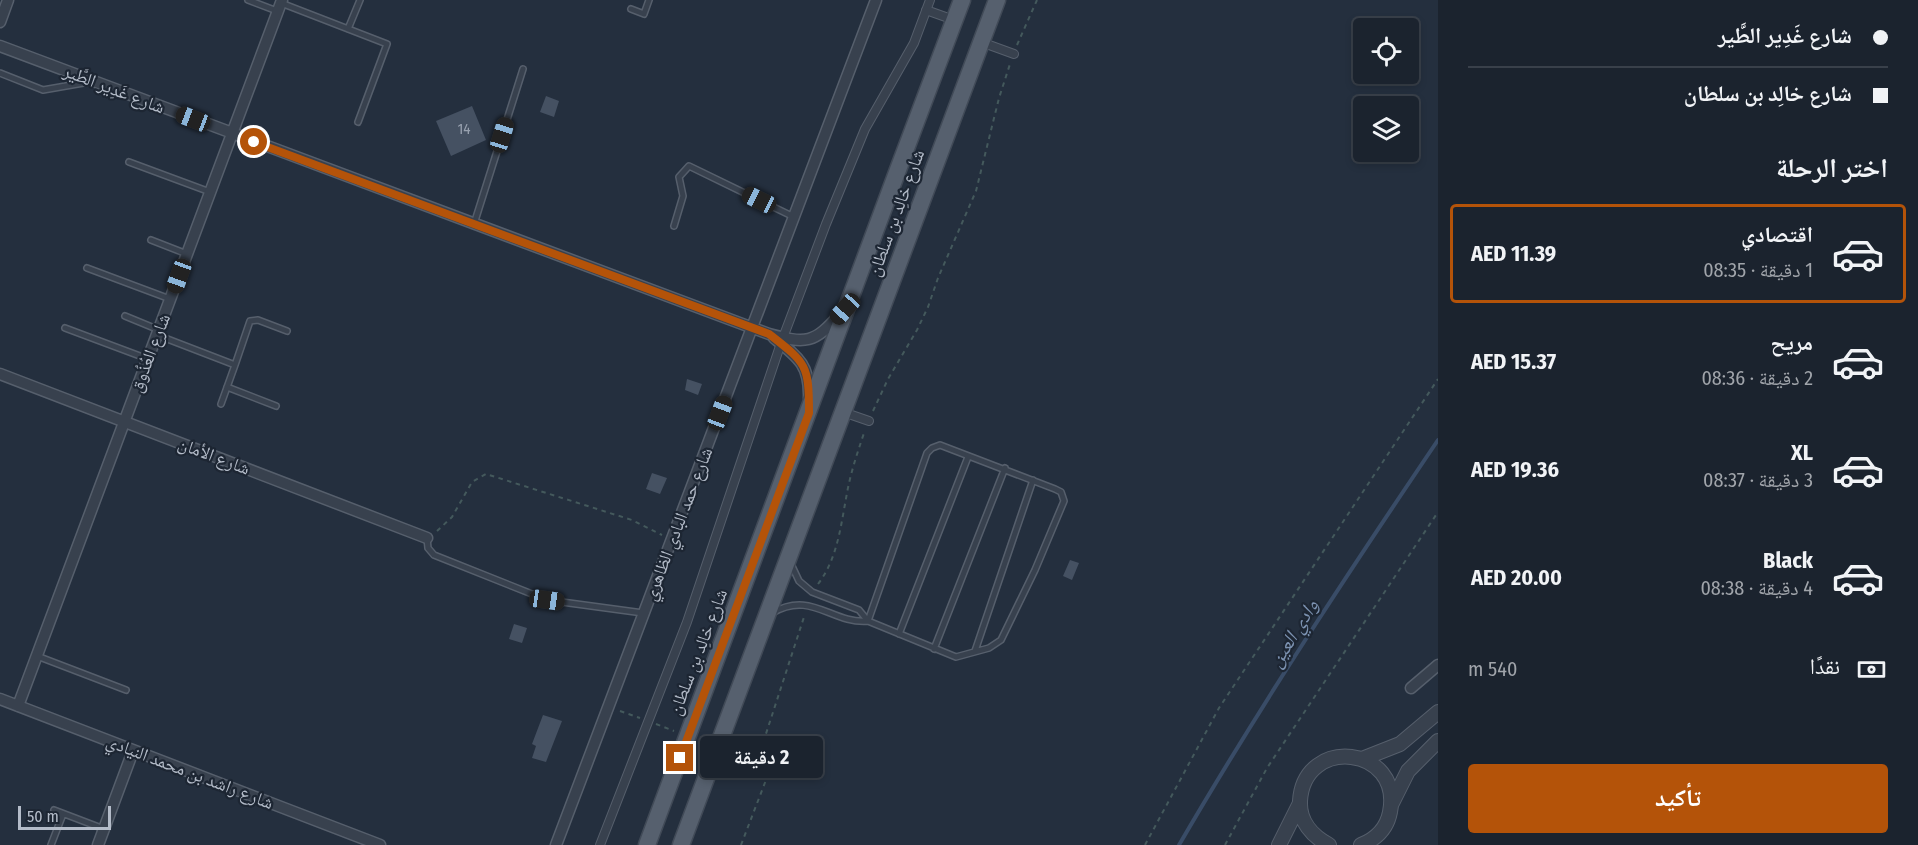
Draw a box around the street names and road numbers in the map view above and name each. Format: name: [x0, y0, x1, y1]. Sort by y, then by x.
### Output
street label: شارع غَدِير الطَّير: [59, 59, 168, 118]
street label: شارع خالِد بن سلطان: [863, 147, 929, 279]
street label: شارع العُذُوق: [125, 310, 175, 396]
street label: شارع الأمان: [175, 432, 253, 480]
street label: شارع حمد البادي الظاهري: [639, 444, 721, 605]
street label: شارع خالِد بن سلطان: [664, 586, 732, 718]
street label: شارع راشد بن محمد النيادي: [102, 730, 277, 817]

